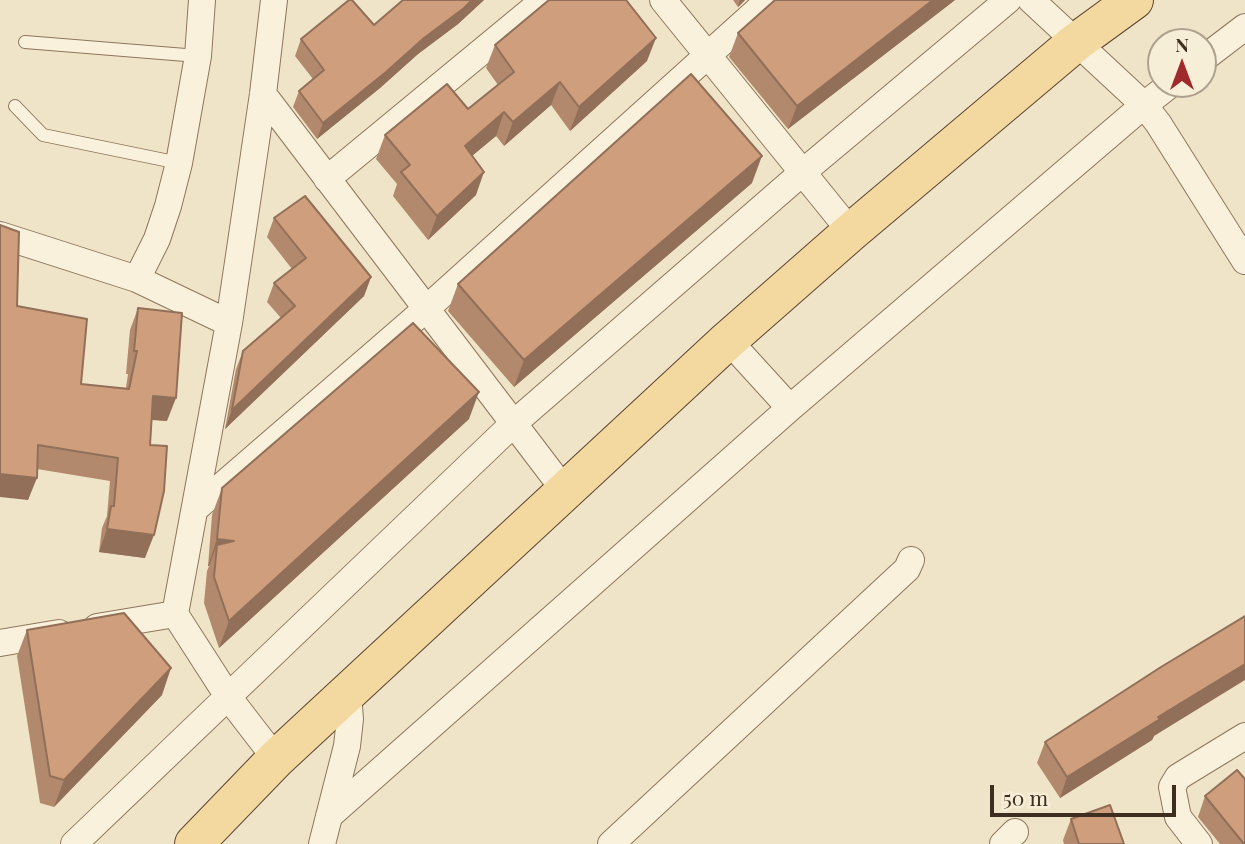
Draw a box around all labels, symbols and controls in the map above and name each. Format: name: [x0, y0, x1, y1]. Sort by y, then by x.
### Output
north arrow: [1147, 28, 1217, 98]
text: N: [1175, 31, 1189, 57]
scale bar: [993, 770, 1178, 814]
text: 50 m: [1003, 783, 1048, 811]

